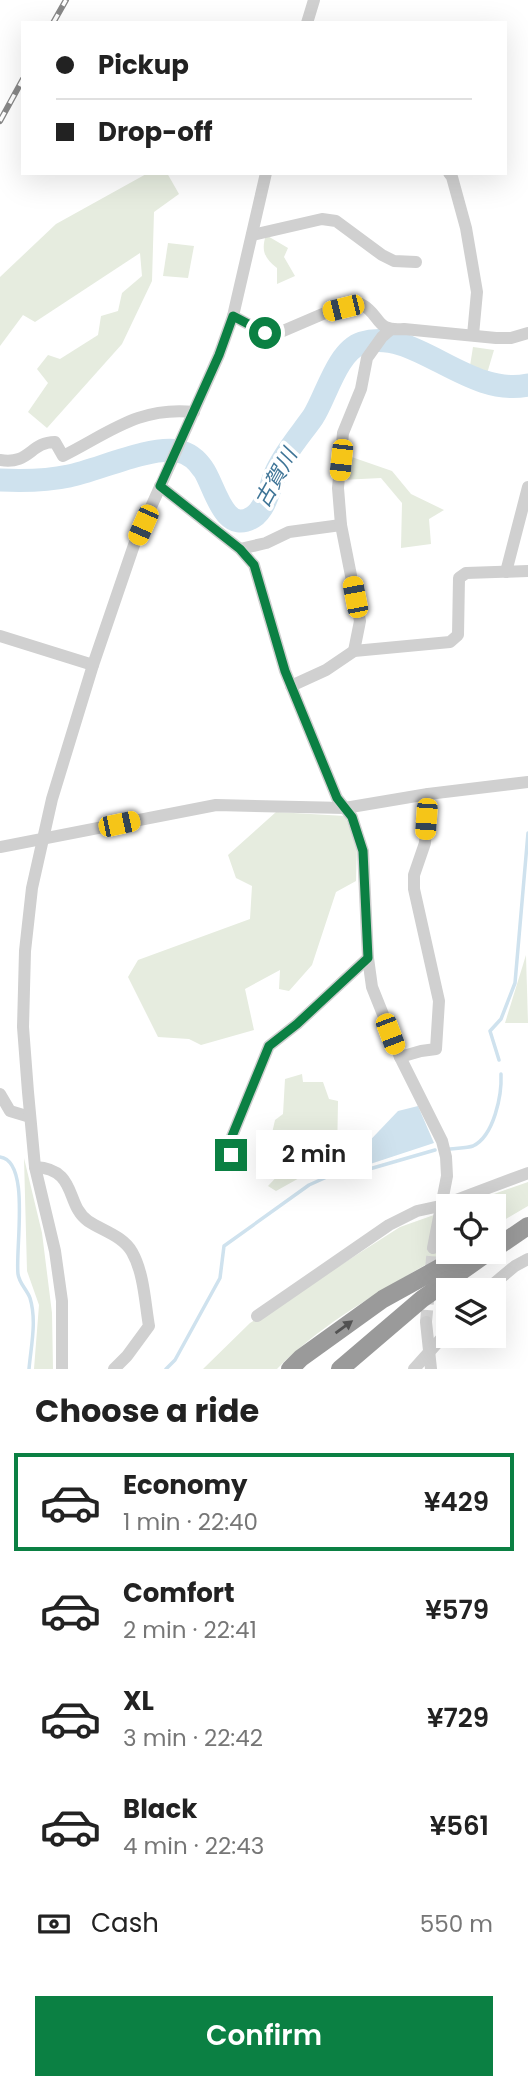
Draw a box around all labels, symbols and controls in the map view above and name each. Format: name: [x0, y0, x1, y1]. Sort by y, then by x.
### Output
text: Pickup: [98, 47, 189, 83]
text: Drop-off: [98, 114, 213, 150]
car: [321, 293, 366, 323]
route start: [249, 317, 281, 349]
car: [329, 438, 354, 482]
water label: 古賀川: [248, 441, 304, 512]
car: [125, 502, 162, 548]
car: [341, 574, 370, 620]
car: [415, 797, 438, 841]
car: [97, 809, 142, 839]
car: [373, 1011, 408, 1057]
callout: 2 min: [256, 1130, 371, 1180]
text: 2 min: [282, 1138, 346, 1170]
route end: [215, 1139, 247, 1171]
map controls: [436, 1194, 506, 1348]
button: locate: [436, 1194, 506, 1264]
button: layers: [436, 1278, 506, 1348]
one-way arrow: [335, 1320, 353, 1334]
text: Choose a ride: [35, 1388, 259, 1433]
text: Economy: [123, 1467, 247, 1503]
icon: car: [39, 1471, 102, 1534]
text: ¥429: [424, 1484, 489, 1520]
text: 1 min · 22:40: [123, 1506, 258, 1538]
text: Comfort: [123, 1575, 235, 1611]
icon: car: [39, 1579, 102, 1642]
text: ¥579: [425, 1592, 489, 1628]
text: 2 min · 22:41: [123, 1614, 257, 1646]
text: XL: [123, 1683, 154, 1719]
icon: car: [39, 1687, 102, 1750]
text: ¥729: [427, 1700, 489, 1736]
text: 3 min · 22:42: [123, 1722, 263, 1754]
text: Black: [123, 1791, 197, 1827]
icon: car: [39, 1795, 102, 1858]
text: ¥561: [430, 1808, 489, 1844]
text: 4 min · 22:43: [123, 1830, 264, 1862]
icon: cash: [35, 1905, 73, 1943]
text: Cash: [91, 1905, 159, 1941]
text: 550 m: [420, 1908, 493, 1940]
button: Confirm: [35, 1996, 493, 2076]

